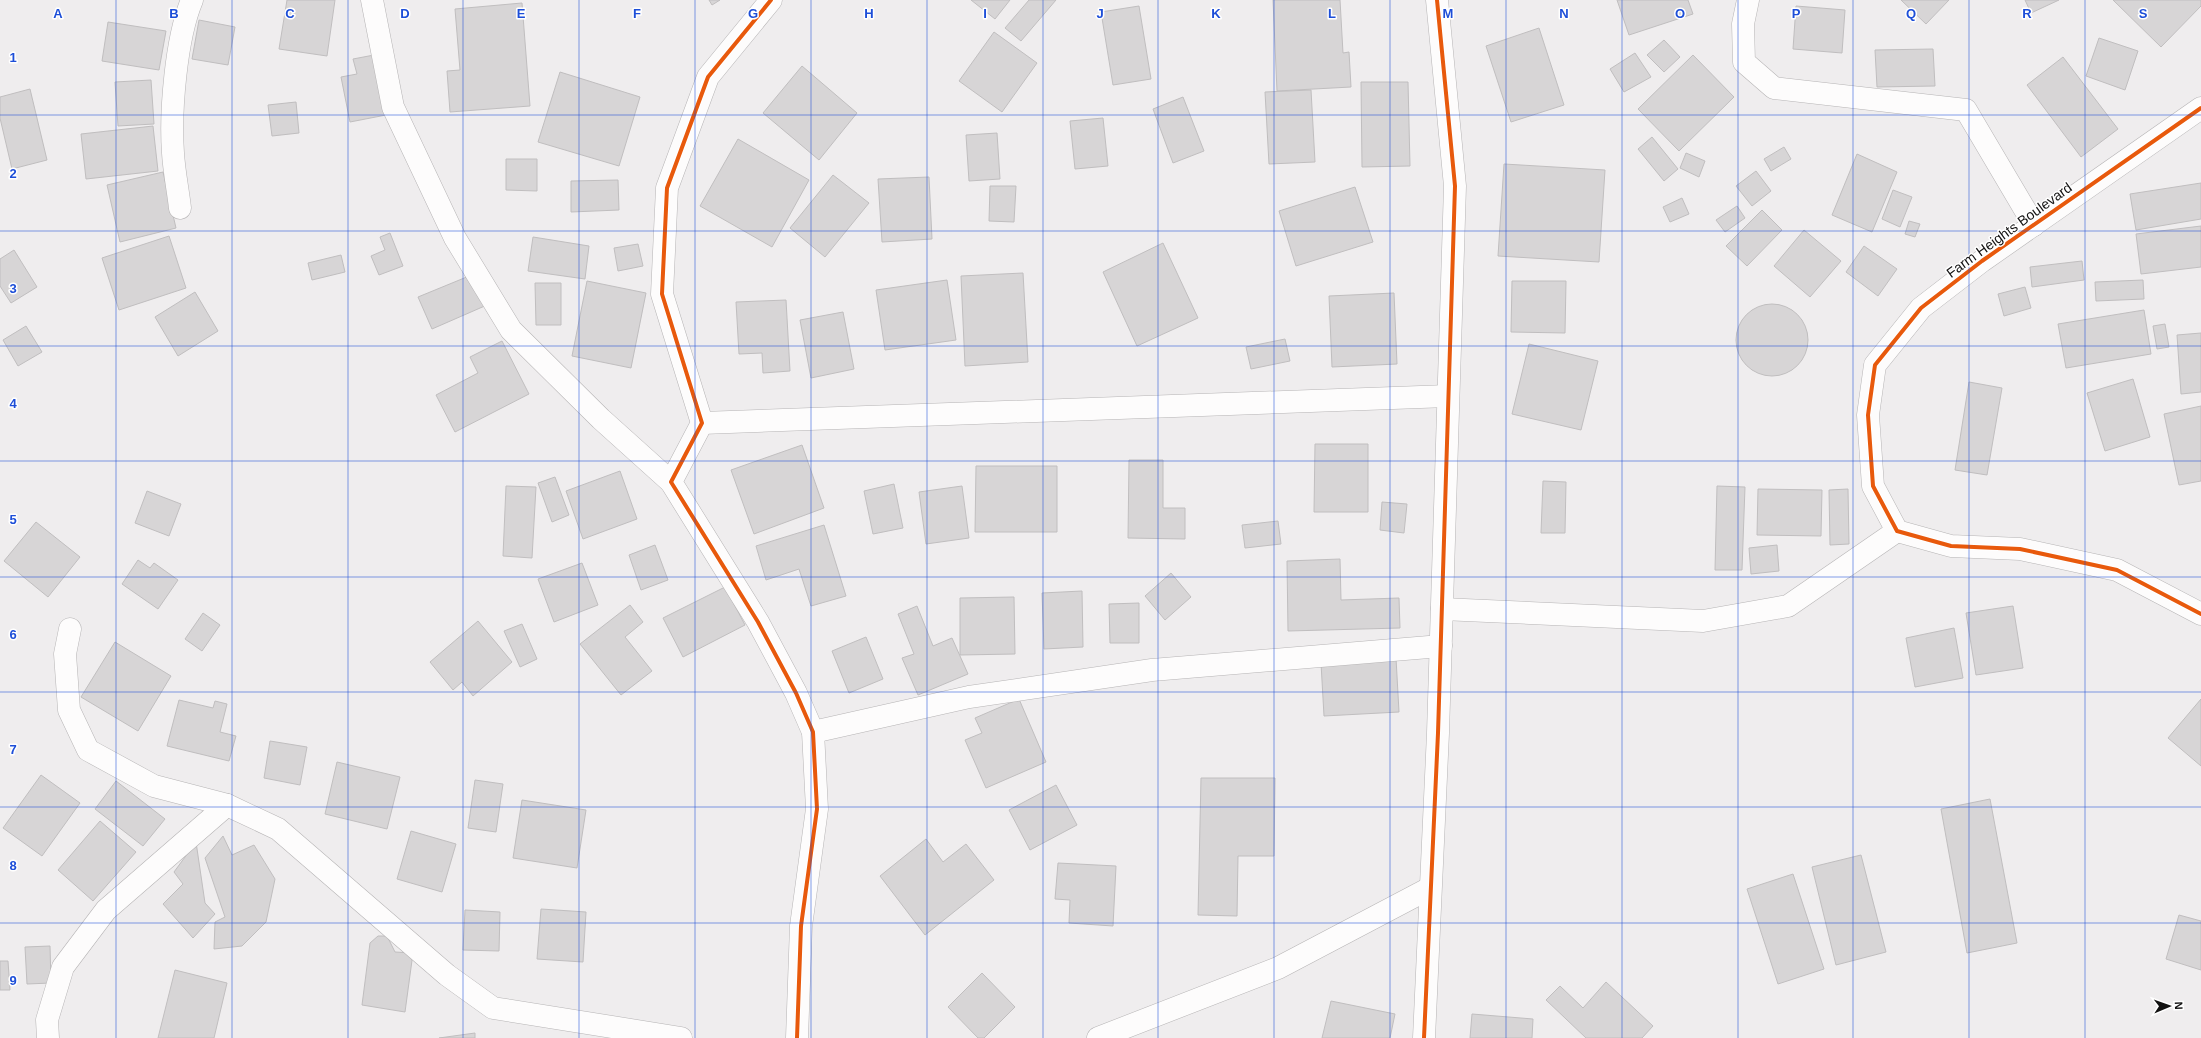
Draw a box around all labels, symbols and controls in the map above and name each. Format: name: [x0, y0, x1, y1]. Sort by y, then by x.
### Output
text: A: [53, 6, 63, 21]
text: B: [169, 6, 179, 21]
text: C: [285, 6, 295, 21]
text: D: [400, 6, 410, 21]
text: E: [517, 6, 526, 21]
text: F: [633, 6, 641, 21]
text: G: [748, 6, 758, 21]
text: H: [864, 6, 874, 21]
text: I: [983, 6, 987, 21]
text: J: [1096, 6, 1104, 21]
text: K: [1211, 6, 1221, 21]
text: L: [1328, 6, 1336, 21]
text: M: [1443, 6, 1453, 21]
text: N: [1559, 6, 1569, 21]
text: O: [1675, 6, 1685, 21]
text: P: [1792, 6, 1801, 21]
text: Q: [1906, 6, 1916, 21]
text: R: [2022, 6, 2032, 21]
text: S: [2139, 6, 2148, 21]
text: 1: [9, 50, 17, 65]
text: 2: [9, 166, 17, 181]
street label: Farm Heights Boulevard: [1943, 179, 2075, 281]
text: 3: [9, 281, 17, 296]
text: 4: [9, 396, 17, 411]
text: 5: [9, 512, 17, 527]
text: 6: [9, 627, 17, 642]
text: 7: [9, 742, 17, 757]
text: 8: [9, 858, 17, 873]
text: 9: [9, 973, 17, 988]
north arrow: [2149, 986, 2189, 1026]
text: N: [2173, 1001, 2185, 1010]

